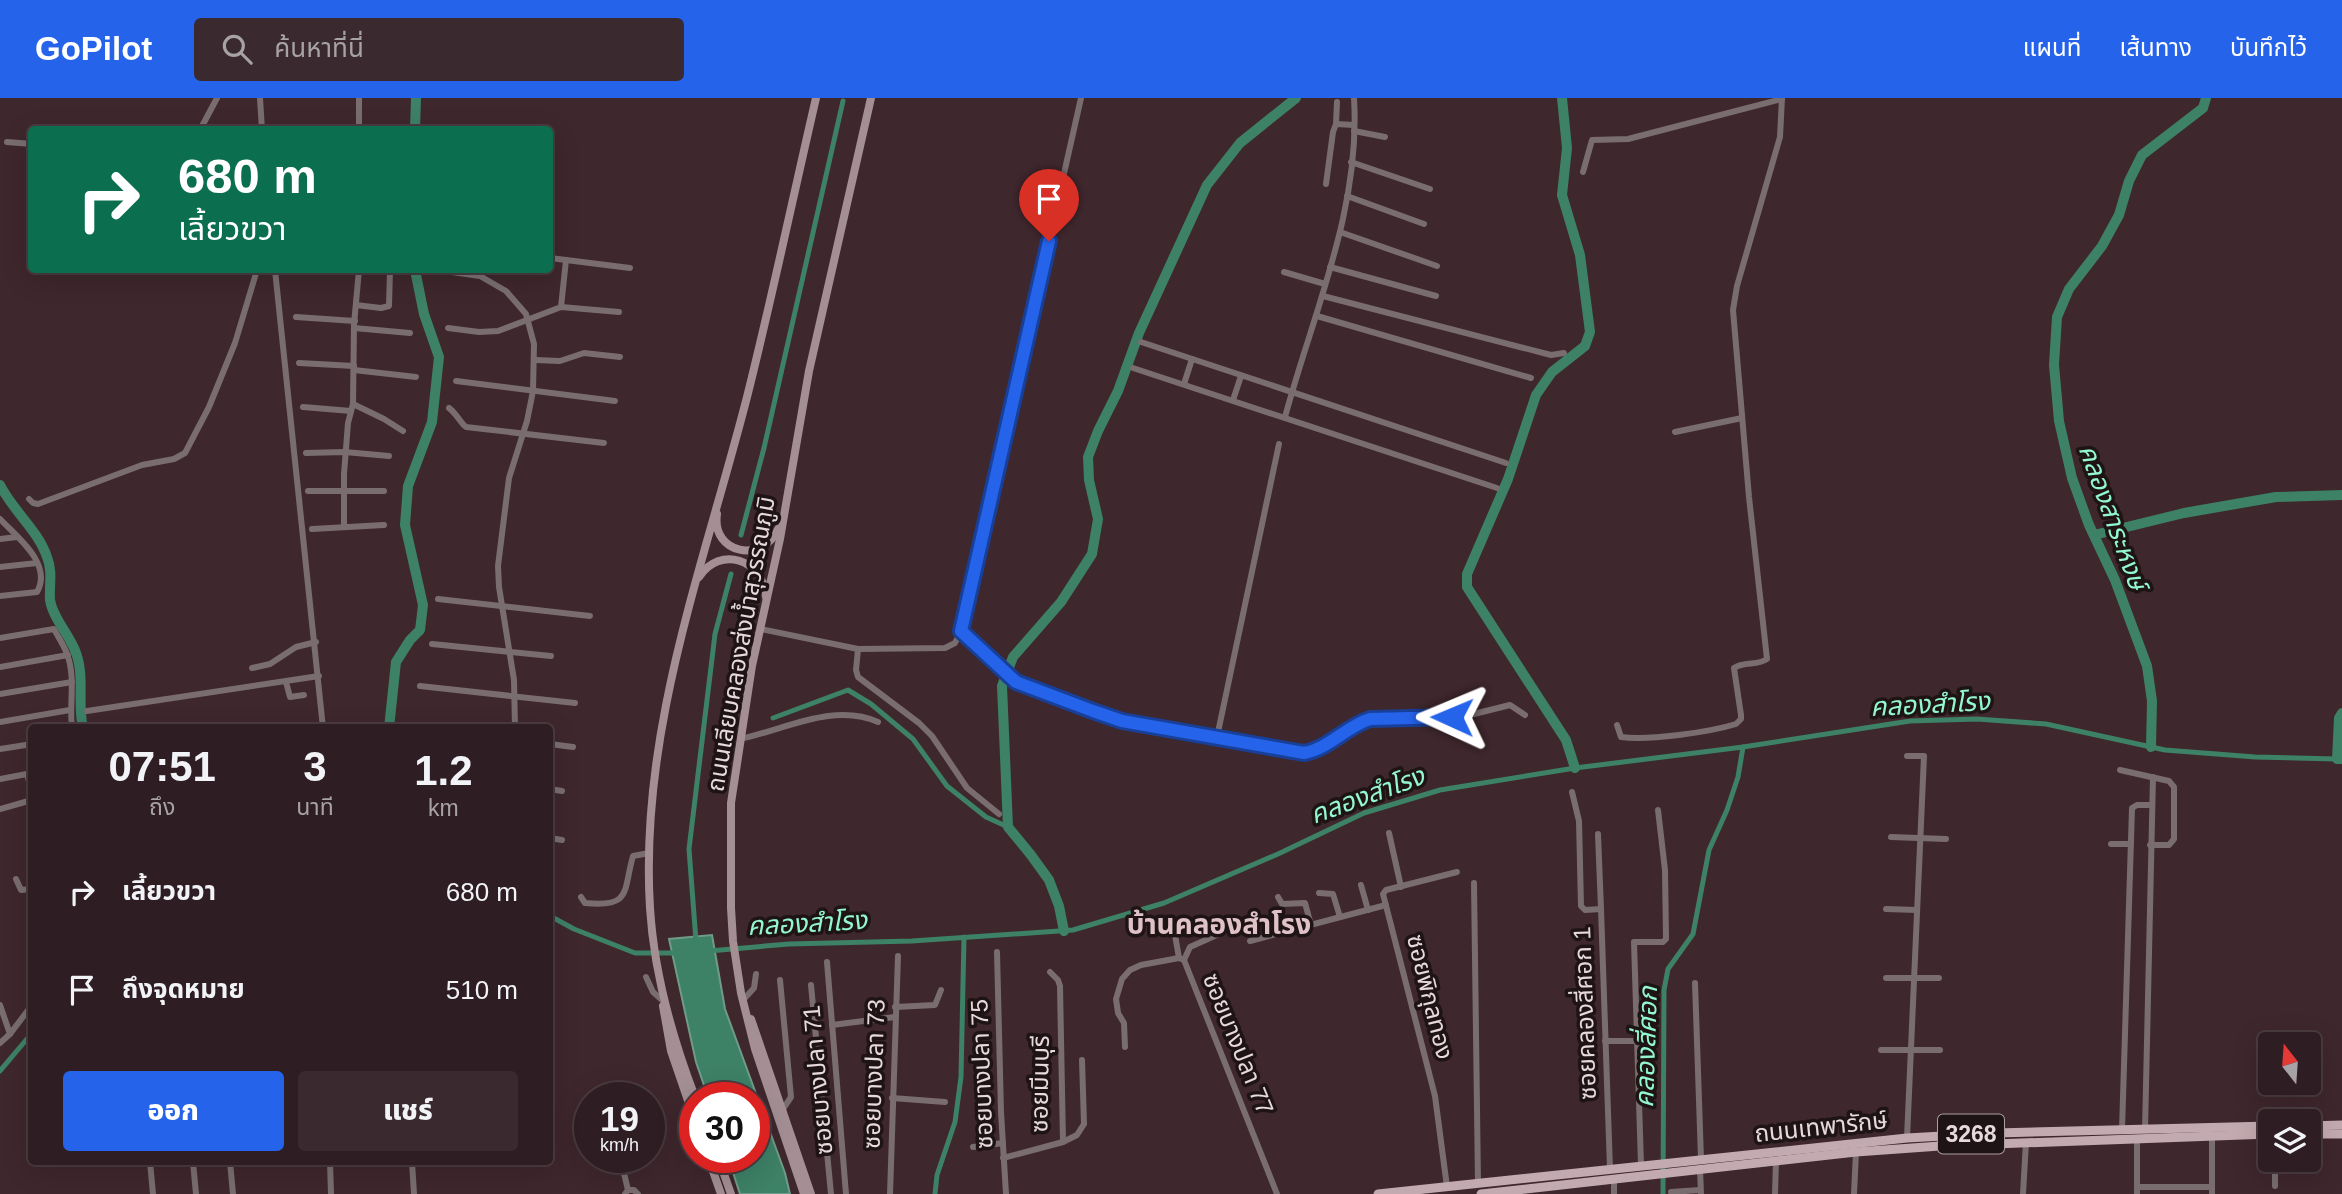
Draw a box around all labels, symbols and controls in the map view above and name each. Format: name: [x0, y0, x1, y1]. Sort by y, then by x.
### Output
search box: [194, 18, 684, 81]
text: GoPilot: [35, 30, 152, 67]
icon: search: [218, 30, 256, 68]
text: ค้นหาที่นี่: [274, 33, 364, 63]
text: แผนที่: [2023, 34, 2081, 61]
text: เส้นทาง: [2119, 34, 2192, 61]
text: บันทึกไว้: [2230, 34, 2307, 61]
text: 680 m: [178, 149, 317, 203]
icon: right: [63, 154, 154, 245]
pin: [1019, 169, 1079, 241]
icon: arrive: [1030, 180, 1068, 218]
text: เลี้ยวขวา: [178, 211, 286, 247]
water label: คลองสาระหงษ์: [2073, 440, 2155, 598]
street label: ถนนเลียบคลองส่งน้ำสุวรรณภูมิ: [698, 494, 782, 794]
position arrow: [1415, 680, 1489, 754]
water label: คลองสำโรง: [1870, 686, 1991, 722]
text: 07:51: [108, 743, 216, 790]
text: 3: [303, 743, 327, 790]
text: 1.2: [414, 747, 473, 794]
water label: คลองสำโรง: [1306, 760, 1429, 830]
text: ถึง: [149, 794, 175, 820]
text: นาที: [296, 794, 334, 820]
text: km: [428, 795, 459, 821]
icon: right: [63, 873, 101, 911]
text: เลี้ยวขวา: [122, 876, 216, 906]
text: 680 m: [446, 877, 518, 907]
water label: คลองสำโรง: [747, 905, 868, 941]
district label: บ้านคลองสำโรง: [1127, 909, 1311, 940]
street label: ซอยคลองสี่ศอก 1: [1565, 926, 1601, 1100]
street label: ซอยพิกุลทอง: [1400, 932, 1459, 1062]
street label: ซอยบางปลา 77: [1198, 969, 1279, 1118]
icon: arrive: [63, 971, 101, 1009]
text: ถึงจุดหมาย: [122, 974, 245, 1004]
text: 510 m: [446, 975, 518, 1005]
water label: คลองสี่ศอก: [1626, 984, 1663, 1108]
street label: ซอยบางปลา 73: [857, 999, 890, 1149]
street label: ซอยบางปลา 75: [965, 999, 998, 1149]
street label: ซอยบางปลา 71: [798, 1004, 837, 1156]
north arrow: [2258, 1032, 2320, 1096]
map controls: [2258, 1032, 2321, 1172]
street label: ซอยมีนบุรี: [1025, 1035, 1056, 1133]
button: ออก: [63, 1071, 284, 1151]
button: แชร์: [298, 1071, 518, 1151]
speed limit sign: 30: [679, 1082, 770, 1173]
text: 19: [600, 1099, 639, 1138]
street label: ถนนเทพารักษ์: [1753, 1106, 1889, 1147]
button: layers: [2258, 1109, 2321, 1172]
road number: 3268: [1938, 1114, 2004, 1154]
text: km/h: [600, 1135, 639, 1155]

